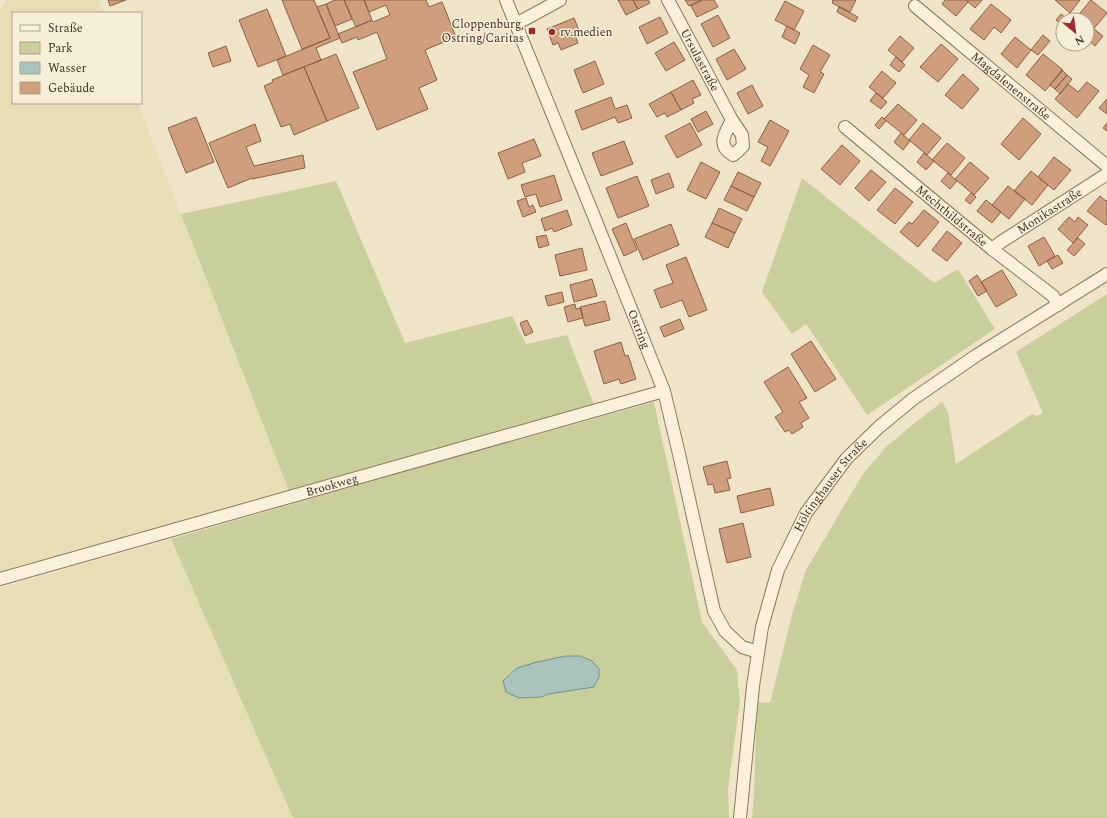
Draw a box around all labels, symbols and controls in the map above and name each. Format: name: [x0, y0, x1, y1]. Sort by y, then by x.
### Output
legend: [12, 12, 142, 104]
north arrow: [1055, 12, 1095, 52]
place label: Cloppenburg, Ostring/Caritas: [441, 15, 524, 48]
text: Straße: [48, 19, 83, 38]
place label: rv.medien: [560, 23, 613, 42]
street label: Ursulastraße: [675, 25, 724, 95]
marker: Cloppenburg, Ostring/Caritas: [527, 26, 537, 36]
marker: rv.medien: [547, 27, 557, 37]
text: N: [1072, 31, 1088, 50]
text: Park: [48, 39, 73, 58]
street label: Magdalenenstraße: [967, 48, 1055, 125]
text: Wasser: [48, 59, 86, 78]
text: Gebäude: [48, 79, 95, 98]
street label: Mechthildstraße: [912, 181, 992, 252]
street label: Monikastraße: [1013, 183, 1086, 239]
street label: Ostring: [622, 307, 655, 352]
street label: Höltinghauser Straße: [789, 434, 872, 535]
street label: Brookweg: [304, 469, 361, 502]

